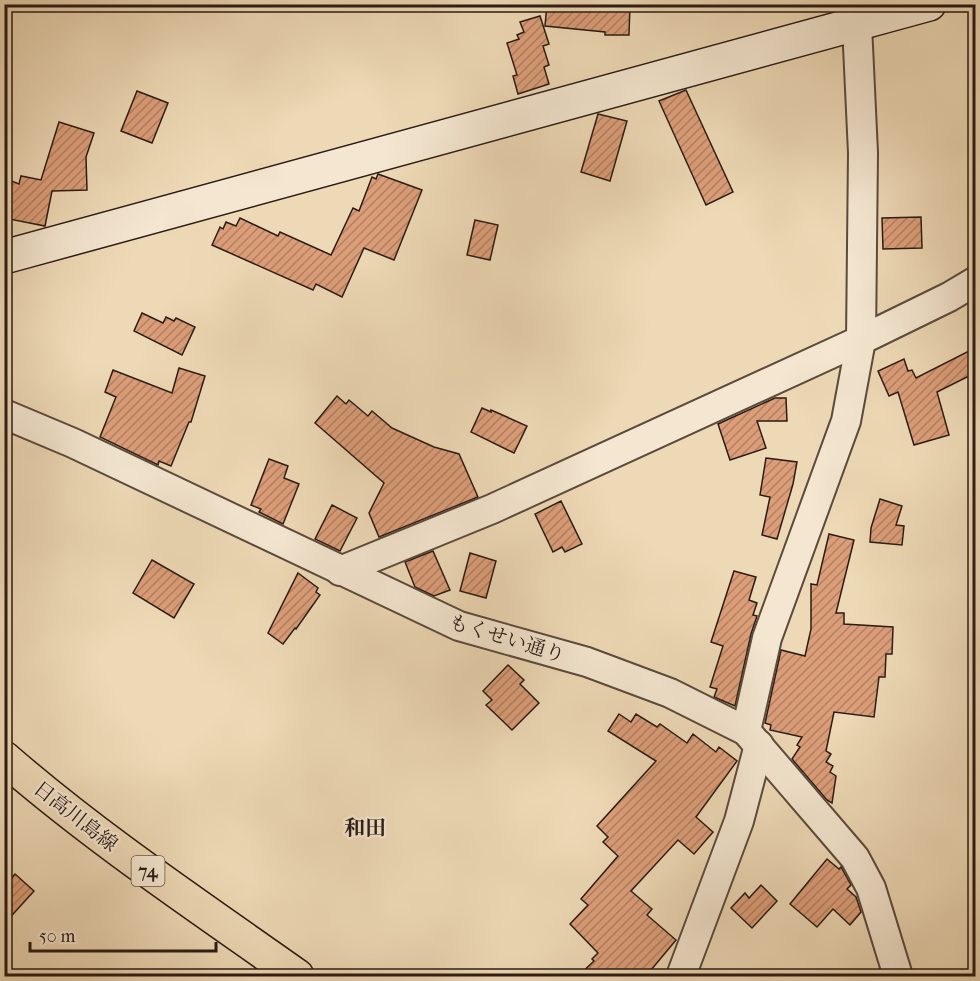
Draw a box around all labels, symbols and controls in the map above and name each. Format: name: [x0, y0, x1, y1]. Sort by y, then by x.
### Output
street label: もくせい通り: [446, 610, 568, 667]
street label: 日高川島線: [29, 777, 122, 856]
district label: 和田: [344, 816, 386, 840]
road number: 74: [132, 856, 164, 886]
scale bar: [30, 915, 216, 953]
text: 50 m: [39, 926, 76, 947]

